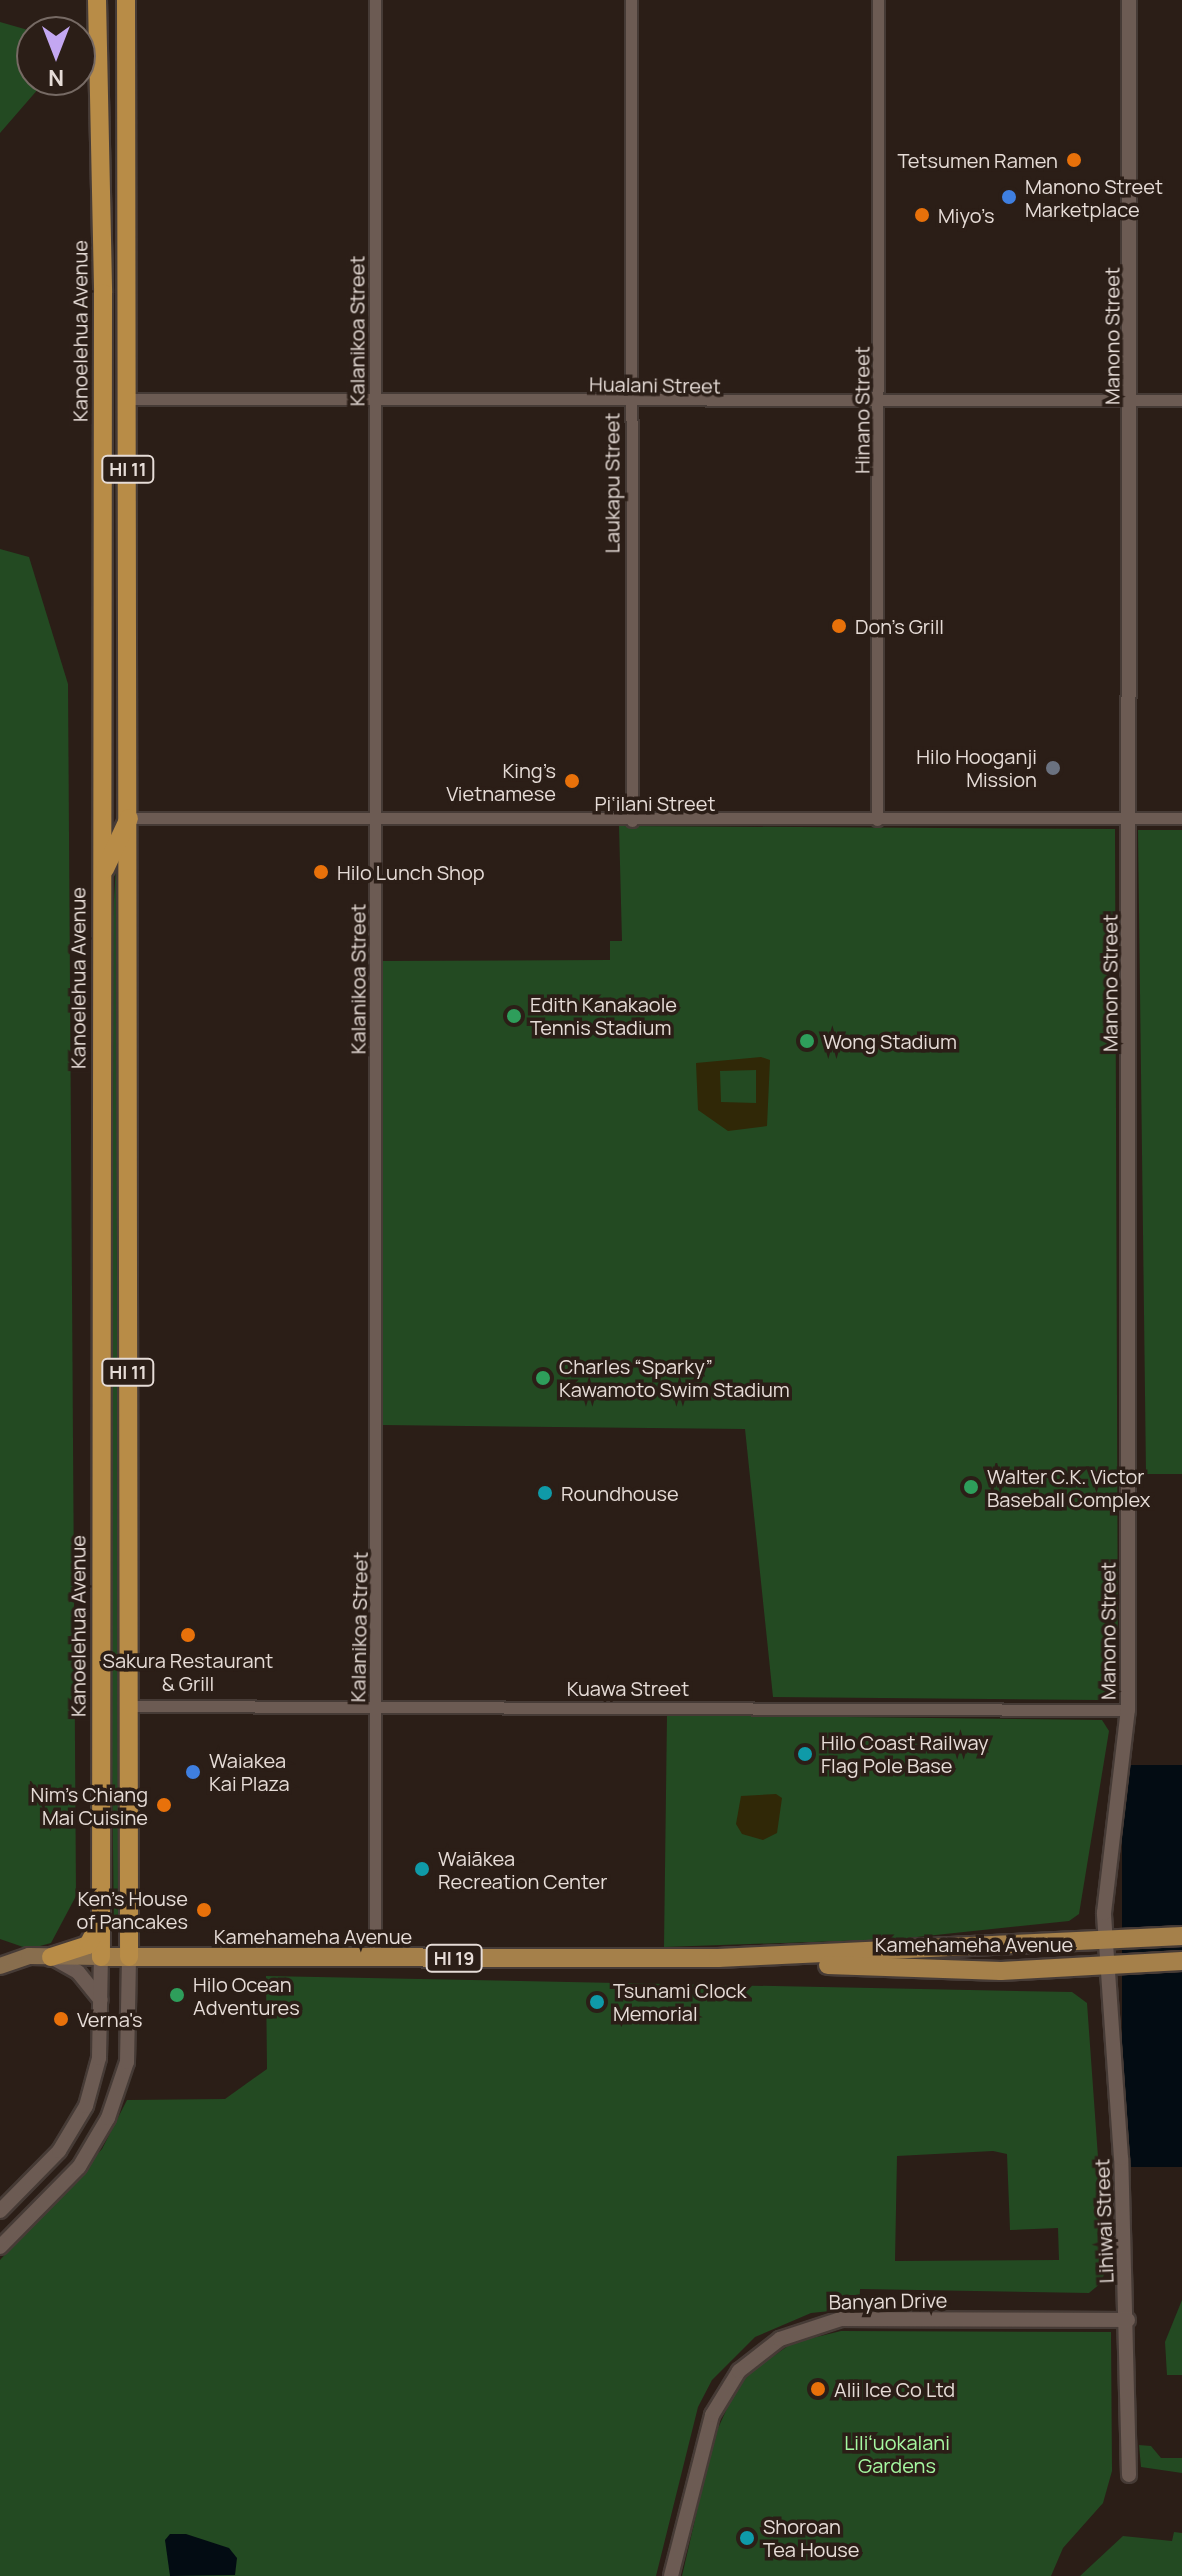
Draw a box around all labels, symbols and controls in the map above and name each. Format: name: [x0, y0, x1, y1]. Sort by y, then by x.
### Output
north arrow: [16, 16, 96, 96]
text: N: [48, 63, 64, 93]
place label: Tetsumen Ramen: [898, 148, 1058, 172]
marker: Tetsumen Ramen: [1065, 151, 1083, 169]
place label: Manono Street Marketplace: [1025, 174, 1163, 221]
marker: Manono Street Marketplace: [1000, 188, 1018, 206]
place label: Miyo’s: [938, 203, 994, 227]
marker: Miyo’s: [913, 206, 931, 224]
street label: Kanoelehua Avenue: [68, 240, 92, 422]
street label: Kalanikoa Street: [345, 256, 369, 406]
street label: Manono Street: [1100, 267, 1124, 405]
street label: Hinano Street: [850, 346, 874, 474]
street label: Hualani Street: [589, 372, 721, 398]
street label: Laukapu Street: [600, 413, 624, 553]
road number: HI 11: [100, 455, 156, 483]
place label: Don’s Grill: [855, 614, 944, 638]
marker: Don’s Grill: [830, 617, 848, 635]
place label: Hilo Hooganji Mission: [916, 744, 1037, 791]
place label: King’s Vietnamese: [446, 758, 556, 805]
marker: Hilo Hooganji Mission: [1044, 759, 1062, 777]
marker: King’s Vietnamese: [563, 772, 581, 790]
street label: Pi‘ilani Street: [595, 791, 715, 815]
place label: Hilo Lunch Shop: [337, 860, 485, 884]
marker: Hilo Lunch Shop: [312, 863, 330, 881]
street label: Kanoelehua Avenue: [66, 887, 90, 1069]
street label: Kalanikoa Street: [346, 904, 370, 1054]
street label: Manono Street: [1098, 914, 1122, 1052]
place label: Edith Kanakaole Tennis Stadium: [530, 992, 677, 1039]
marker: Edith Kanakaole Tennis Stadium: [505, 1007, 523, 1025]
place label: Wong Stadium: [823, 1029, 957, 1053]
marker: Wong Stadium: [798, 1032, 816, 1050]
place label: Charles “Sparky” Kawamoto Swim Stadium: [559, 1354, 790, 1401]
road number: HI 11: [100, 1358, 156, 1386]
marker: Charles “Sparky” Kawamoto Swim Stadium: [534, 1369, 552, 1387]
place label: Walter C.K. Victor Baseball Complex: [987, 1464, 1150, 1511]
marker: Walter C.K. Victor Baseball Complex: [962, 1478, 980, 1496]
place label: Roundhouse: [561, 1481, 679, 1505]
marker: Roundhouse: [536, 1484, 554, 1502]
street label: Kanoelehua Avenue: [66, 1535, 90, 1717]
street label: Kalanikoa Street: [346, 1551, 372, 1703]
street label: Manono Street: [1096, 1562, 1120, 1700]
marker: Sakura Restaurant & Grill: [179, 1626, 197, 1644]
place label: Sakura Restaurant & Grill: [103, 1648, 273, 1695]
street label: Kuawa Street: [567, 1676, 689, 1700]
place label: Hilo Coast Railway Flag Pole Base: [821, 1730, 988, 1777]
marker: Hilo Coast Railway Flag Pole Base: [796, 1745, 814, 1763]
place label: Waiakea Kai Plaza: [209, 1748, 290, 1795]
marker: Waiakea Kai Plaza: [184, 1763, 202, 1781]
place label: Nim's Chiang Mai Cuisine: [31, 1782, 148, 1829]
marker: Nim's Chiang Mai Cuisine: [155, 1796, 173, 1814]
place label: Waiākea Recreation Center: [438, 1846, 607, 1893]
marker: Waiākea Recreation Center: [413, 1860, 431, 1878]
place label: Ken's House of Pancakes: [77, 1886, 188, 1933]
marker: Ken's House of Pancakes: [195, 1901, 213, 1919]
street label: Kamehameha Avenue: [214, 1924, 412, 1948]
street label: Kamehameha Avenue: [875, 1932, 1073, 1956]
road number: HI 19: [424, 1944, 484, 1972]
place label: Hilo Ocean Adventures: [193, 1972, 300, 2019]
place label: Tsunami Clock Memorial: [613, 1978, 747, 2025]
marker: Hilo Ocean Adventures: [168, 1986, 186, 2004]
marker: Tsunami Clock Memorial: [588, 1993, 606, 2011]
place label: Verna's: [77, 2007, 143, 2031]
marker: Verna's: [52, 2010, 70, 2028]
street label: Lihiwai Street: [1090, 2158, 1118, 2284]
street label: Banyan Drive: [828, 2288, 948, 2314]
place label: Alii Ice Co Ltd: [834, 2377, 955, 2401]
marker: Alii Ice Co Ltd: [809, 2380, 827, 2398]
park label: Liliʻuokalani Gardens: [844, 2430, 950, 2477]
place label: Shoroan Tea House: [763, 2514, 860, 2561]
marker: Shoroan Tea House: [738, 2529, 756, 2547]

